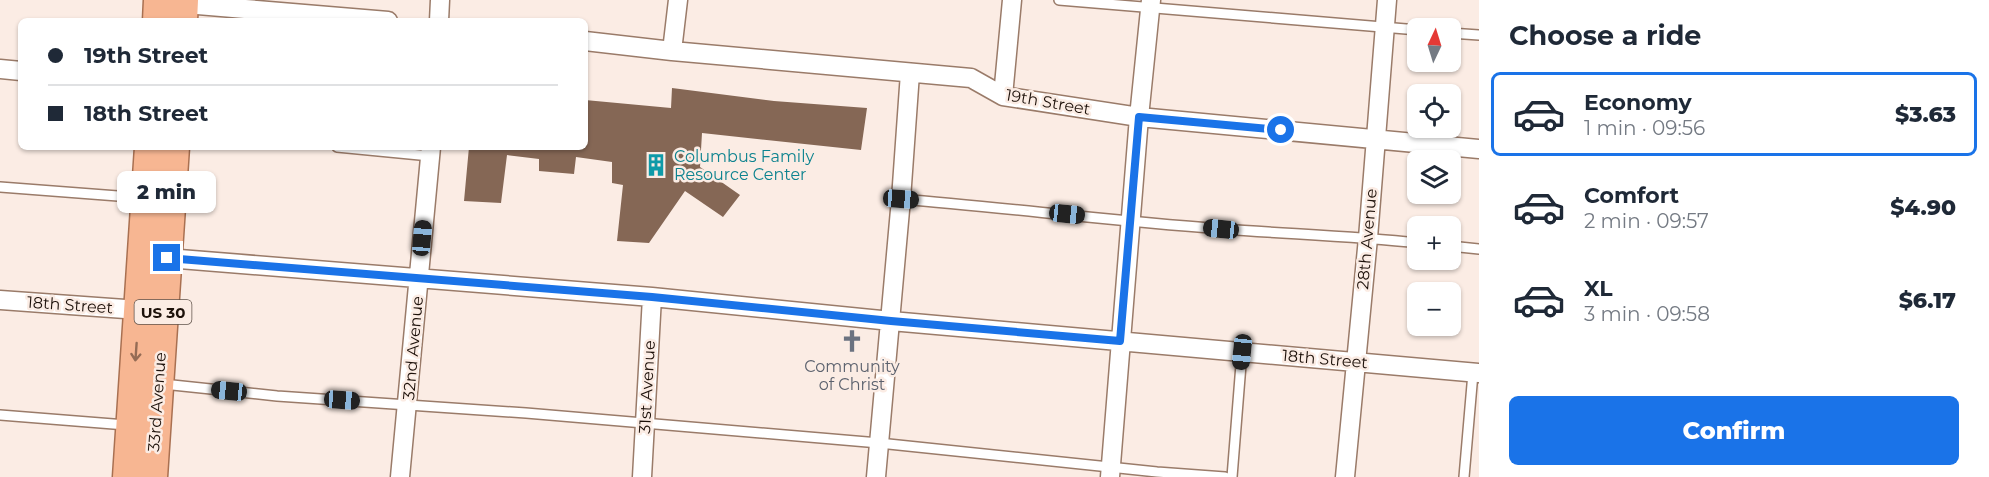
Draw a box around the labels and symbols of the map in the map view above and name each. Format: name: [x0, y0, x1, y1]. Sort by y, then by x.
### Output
north arrow: [1407, 18, 1461, 72]
street label: 19th Street: [1004, 85, 1092, 119]
route start: [1267, 116, 1294, 143]
place label: Columbus Family Resource Center: [674, 147, 814, 184]
building icon: Columbus Family Resource Center: [643, 152, 669, 178]
callout: 2 min: [118, 171, 216, 213]
street label: 28th Avenue: [1353, 188, 1381, 290]
car: [882, 189, 920, 209]
car: [1048, 203, 1086, 225]
car: [1202, 218, 1240, 240]
car: [411, 219, 433, 257]
route end: [153, 244, 180, 271]
street label: 18th Street: [27, 293, 114, 318]
street label: 32nd Avenue: [399, 295, 427, 401]
road number: US 30: [134, 300, 192, 324]
church icon: Community of Christ: [839, 328, 865, 354]
car: [1231, 333, 1253, 371]
street label: 31st Avenue: [635, 340, 659, 434]
one-way arrow: [131, 342, 142, 362]
street label: 18th Street: [1281, 346, 1369, 372]
street label: 33rd Avenue: [144, 352, 170, 452]
place label: Community of Christ: [804, 357, 900, 394]
car: [210, 380, 248, 402]
car: [323, 390, 361, 410]

